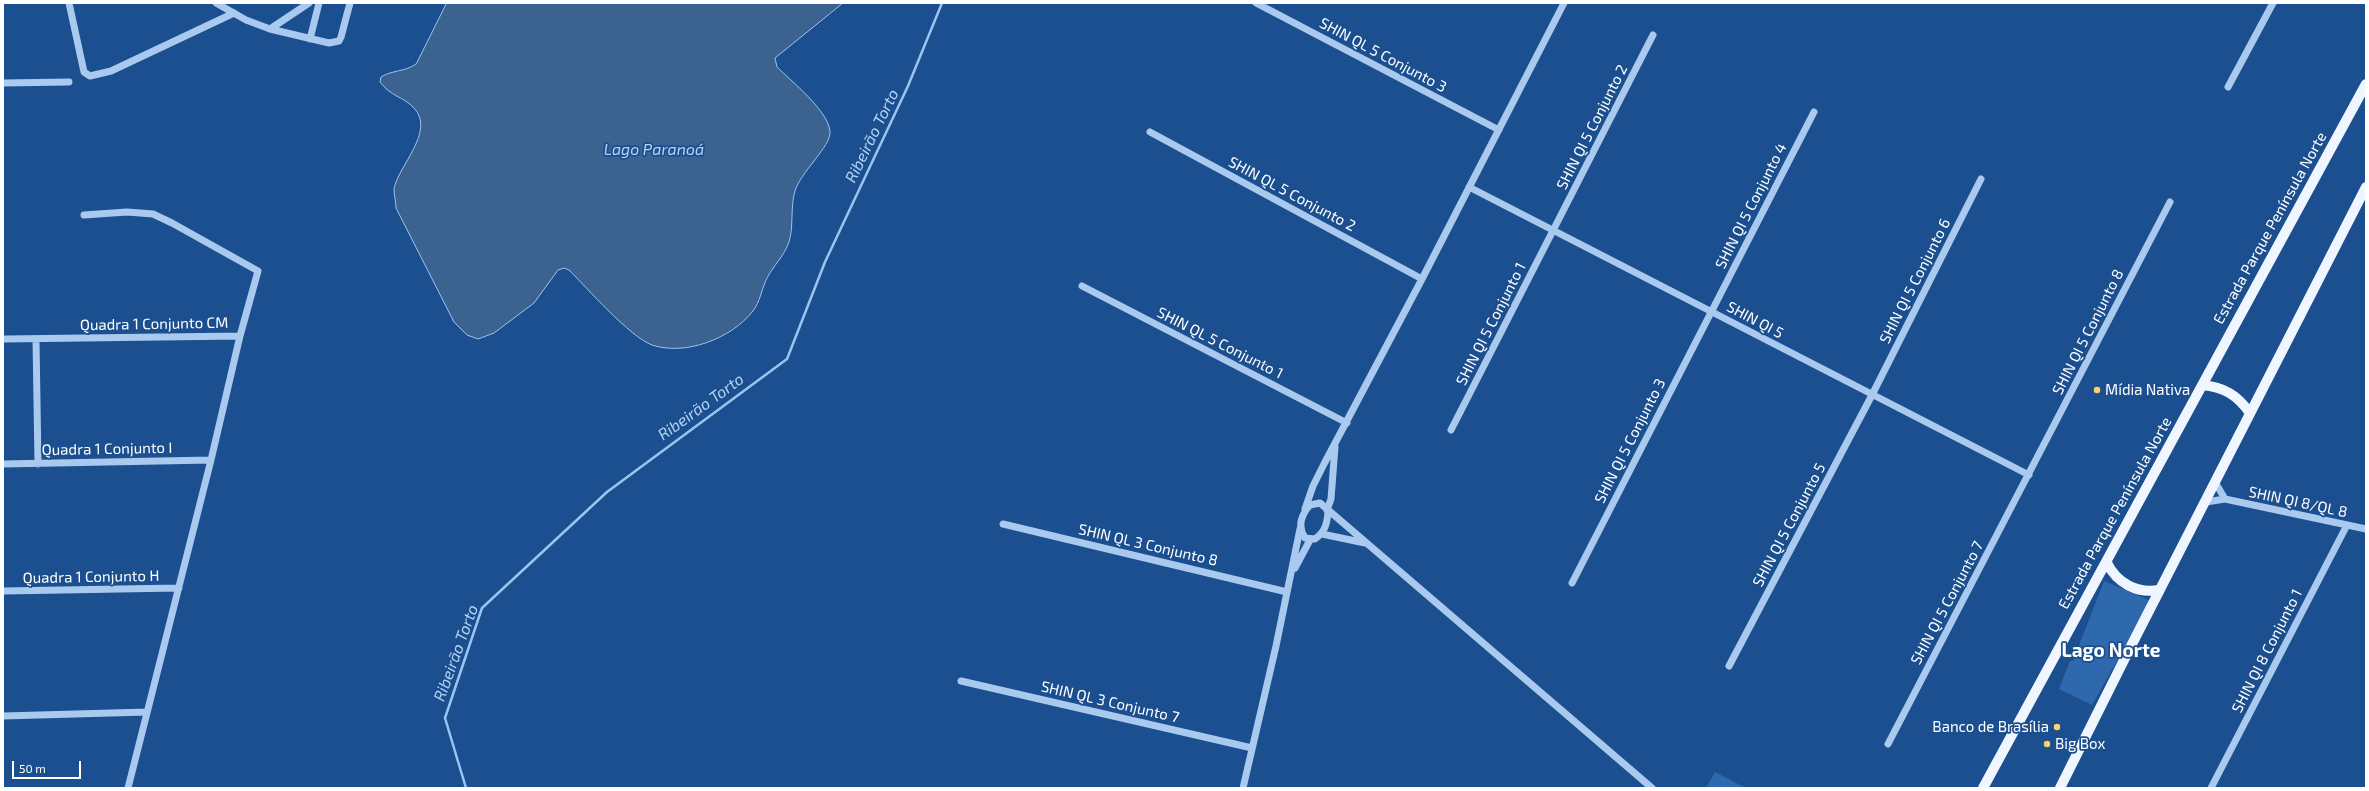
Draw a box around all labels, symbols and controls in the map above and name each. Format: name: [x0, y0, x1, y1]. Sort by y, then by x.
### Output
street label: SHIN QL 5 Conjunto 3: [1316, 14, 1450, 96]
street label: SHIN QI 5 Conjunto 2: [1553, 62, 1631, 192]
water label: Ribeirão Torto: [841, 86, 903, 186]
street label: Estrada Parque Península Norte: [2210, 129, 2330, 327]
water label: Lago Paranoá: [604, 140, 704, 160]
street label: SHIN QI 5 Conjunto 4: [1712, 140, 1790, 272]
street label: SHIN QL 5 Conjunto 2: [1225, 153, 1359, 235]
street label: SHIN QI 5 Conjunto 6: [1876, 215, 1954, 347]
street label: SHIN QI 5 Conjunto 1: [1452, 260, 1530, 388]
street label: SHIN QI 5 Conjunto 8: [2049, 266, 2127, 398]
street label: SHIN QI 5: [1724, 298, 1786, 342]
street label: SHIN QL 5 Conjunto 1: [1154, 303, 1286, 383]
street label: Quadra 1 Conjunto CM: [80, 314, 228, 334]
water label: Ribeirão Torto: [654, 369, 748, 445]
street label: SHIN QI 5 Conjunto 3: [1591, 376, 1669, 506]
place label: Mídia Nativa: [2105, 381, 2190, 399]
marker: Mídia Nativa: [2092, 385, 2102, 395]
street label: Estrada Parque Península Norte: [2055, 414, 2175, 612]
street label: Quadra 1 Conjunto I: [42, 439, 172, 459]
street label: SHIN QI 5 Conjunto 5: [1749, 460, 1829, 590]
street label: SHIN QI 8/QL 8: [2247, 483, 2349, 521]
street label: SHIN QL 3 Conjunto 8: [1077, 520, 1219, 570]
street label: SHIN QI 5 Conjunto 7: [1907, 538, 1987, 668]
street label: Quadra 1 Conjunto H: [22, 567, 160, 587]
street label: SHIN QI 8 Conjunto 1: [2228, 586, 2306, 716]
water label: Ribeirão Torto: [430, 602, 482, 704]
district label: Lago Norte: [2062, 640, 2160, 662]
street label: SHIN QL 3 Conjunto 7: [1039, 677, 1181, 727]
place label: Banco de Brasília: [1932, 718, 2049, 736]
marker: Banco de Brasília: [2052, 722, 2062, 732]
place label: Big Box: [2055, 735, 2105, 753]
marker: Big Box: [2042, 739, 2052, 749]
scale bar: [14, 753, 83, 779]
text: 50 m: [19, 761, 46, 775]

